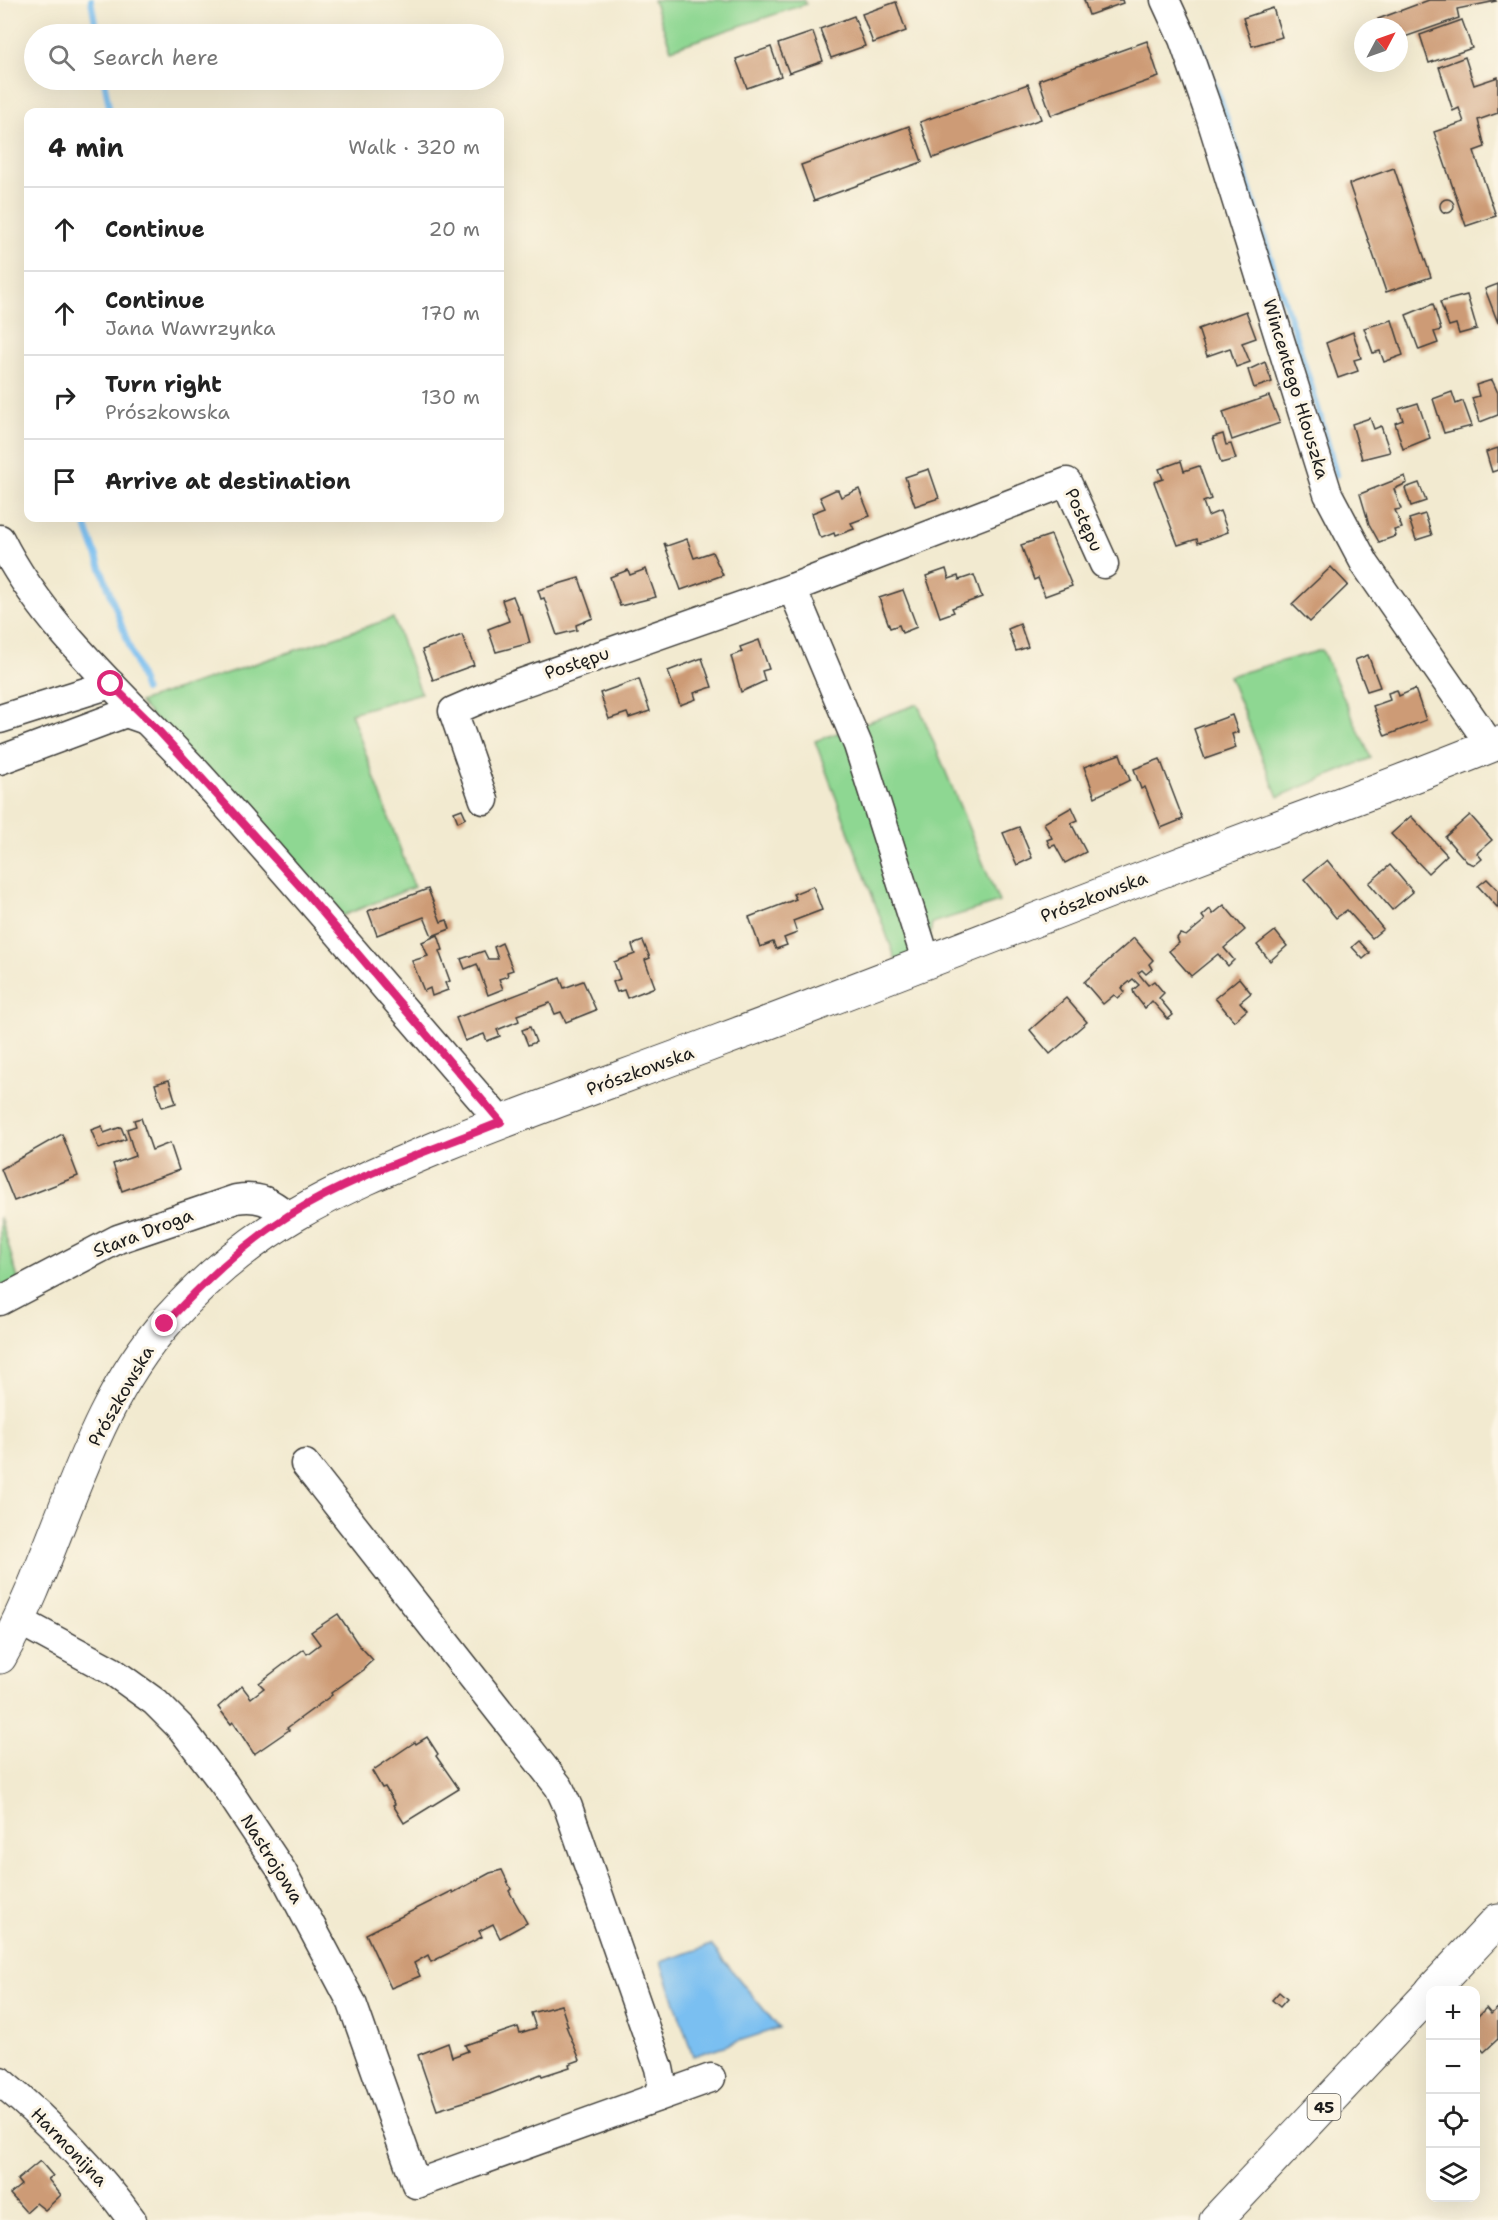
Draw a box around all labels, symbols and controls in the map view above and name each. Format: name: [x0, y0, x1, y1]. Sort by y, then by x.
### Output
north arrow: [1354, 18, 1408, 72]
search box: [24, 24, 504, 90]
icon: search: [45, 41, 78, 74]
text: Search here: [93, 43, 219, 72]
text: 4 min: [48, 130, 124, 165]
text: Walk · 320 m: [348, 134, 480, 160]
icon: ahead: [48, 213, 81, 246]
text: Continue: [105, 215, 205, 244]
text: 20 m: [429, 216, 480, 242]
text: Continue: [105, 286, 205, 315]
street label: Wincentego Hlouszka: [1257, 296, 1335, 482]
icon: ahead: [48, 297, 81, 330]
text: 170 m: [421, 300, 480, 326]
text: Jana Wawrzynka: [105, 315, 275, 341]
text: Turn right: [105, 370, 222, 399]
icon: right: [48, 381, 81, 414]
text: 130 m: [421, 384, 480, 410]
text: Prószkowska: [105, 399, 230, 425]
icon: arrive: [48, 465, 81, 498]
text: Arrive at destination: [105, 467, 351, 496]
street label: Postępu: [1059, 484, 1109, 556]
street label: Postępu: [541, 641, 613, 685]
route start: [97, 670, 123, 696]
street label: Prószkowska: [1037, 866, 1151, 928]
street label: Prószkowska: [583, 1040, 697, 1102]
street label: Stara Droga: [90, 1203, 196, 1263]
route end: [151, 1310, 177, 1336]
street label: Prószkowska: [82, 1341, 160, 1451]
street label: Nastrojowa: [235, 1810, 309, 1908]
map controls: [1426, 1986, 1480, 2202]
button: +: [1426, 1986, 1480, 2040]
button: −: [1426, 2040, 1480, 2094]
road number: 45: [1308, 2094, 1340, 2120]
button: locate: [1426, 2094, 1480, 2148]
street label: Harmonijna: [25, 2102, 113, 2192]
button: layers: [1426, 2148, 1480, 2202]

